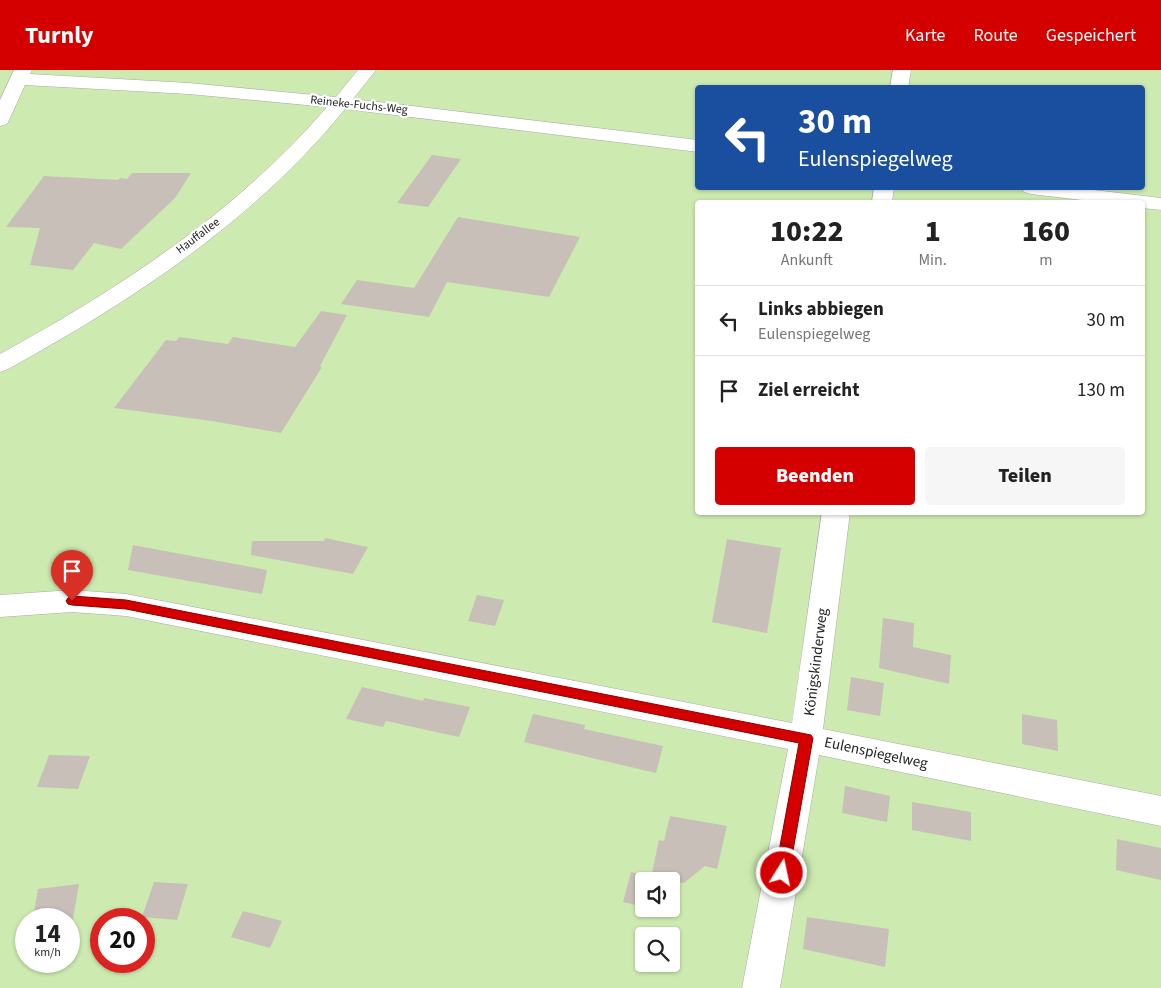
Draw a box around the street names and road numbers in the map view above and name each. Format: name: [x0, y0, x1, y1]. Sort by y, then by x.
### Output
street label: Reineke-Fuchs-Weg: [309, 91, 409, 119]
street label: Hauffallee: [172, 214, 224, 258]
street label: Königskinderweg: [799, 606, 833, 717]
street label: Eulenspiegelweg: [822, 732, 930, 774]

